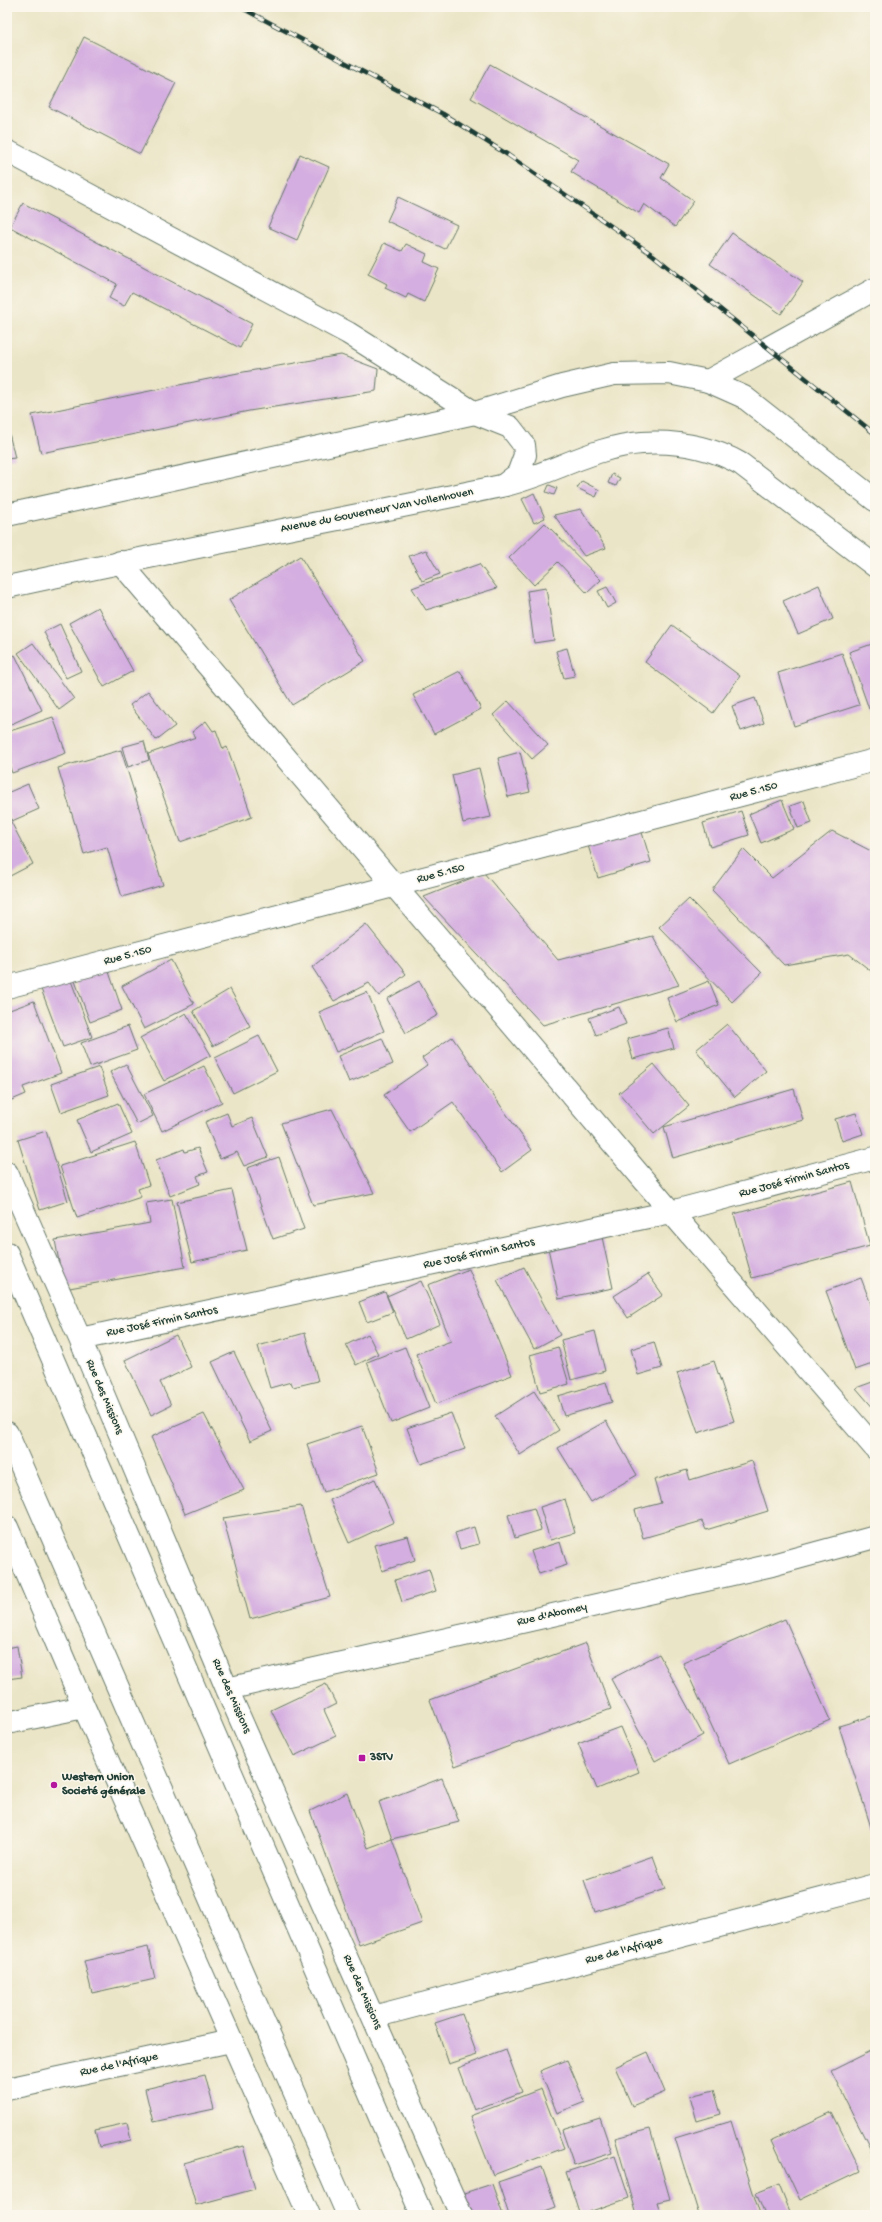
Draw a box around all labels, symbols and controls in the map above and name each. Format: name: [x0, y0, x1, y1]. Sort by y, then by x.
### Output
street label: Avenue du Gouverneur Van Vollenhoven: [279, 485, 475, 537]
street label: Rue 5.150: [729, 779, 780, 805]
street label: Rue 5.150: [416, 861, 467, 887]
street label: Rue 5.150: [103, 943, 154, 969]
street label: Rue José Firmin Santos: [738, 1158, 851, 1201]
street label: Rue José Firmin Santos: [422, 1235, 536, 1273]
street label: Rue José Firmin Santos: [105, 1303, 219, 1341]
street label: Rue des Missions: [82, 1357, 126, 1437]
street label: Rue d'Abomey: [516, 1600, 588, 1630]
street label: Rue des Missions: [208, 1657, 254, 1736]
place label: 3STV: [369, 1751, 393, 1765]
marker: 3STV: [357, 1753, 367, 1763]
place label: Western Union Societé générale: [61, 1771, 146, 1799]
marker: Western Union Societé générale: [49, 1780, 59, 1790]
street label: Rue de l'Afrique: [584, 1934, 665, 1968]
street label: Rue des Missions: [339, 1953, 385, 2032]
street label: Rue de l'Afrique: [79, 2050, 160, 2080]

